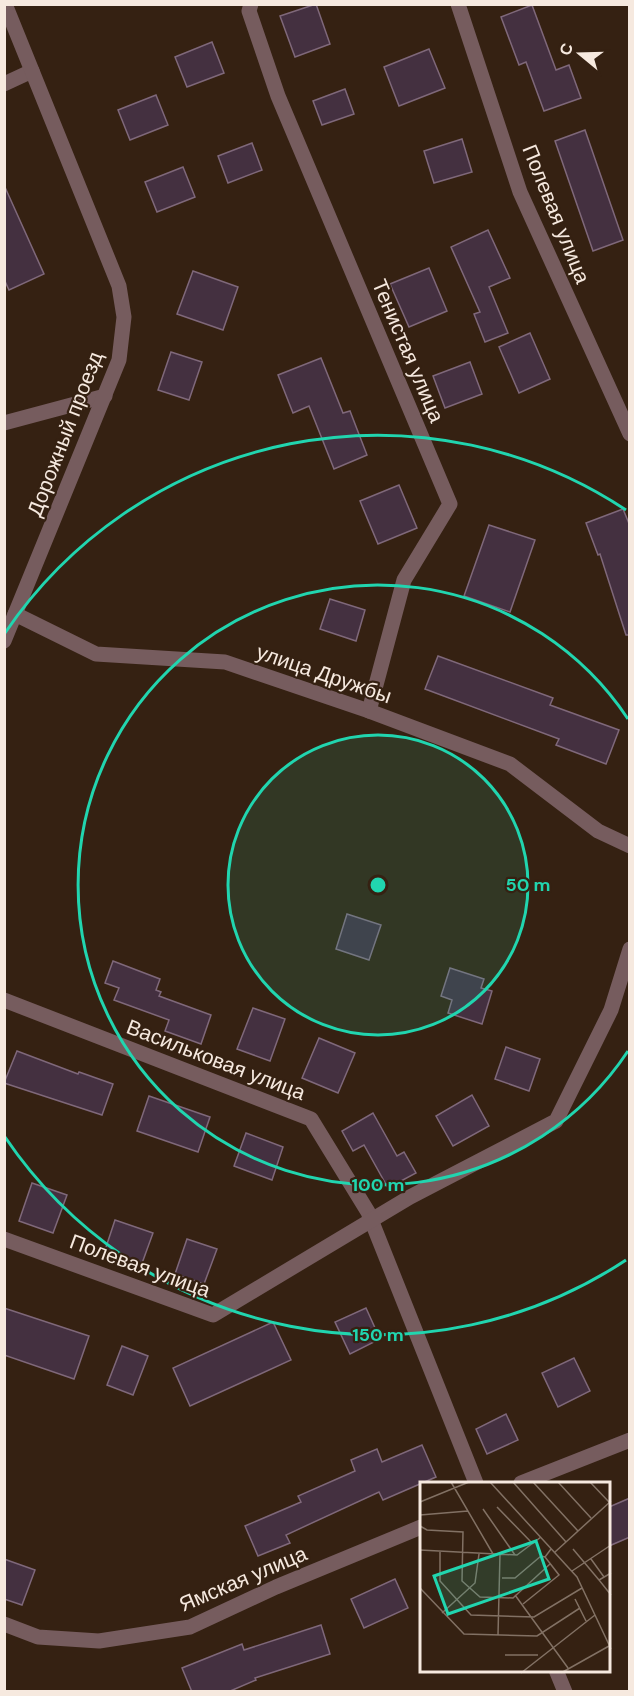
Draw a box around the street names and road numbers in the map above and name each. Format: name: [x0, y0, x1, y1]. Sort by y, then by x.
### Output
street label: Полевая улица: [515, 140, 597, 288]
street label: Тенистая улица: [365, 275, 451, 427]
street label: Дорожный проезд: [21, 347, 109, 521]
street label: улица Дружбы: [253, 638, 395, 710]
street label: Васильковая улица: [123, 1013, 310, 1107]
street label: Полевая улица: [66, 1228, 214, 1304]
street label: Ямская улица: [175, 1539, 311, 1618]

